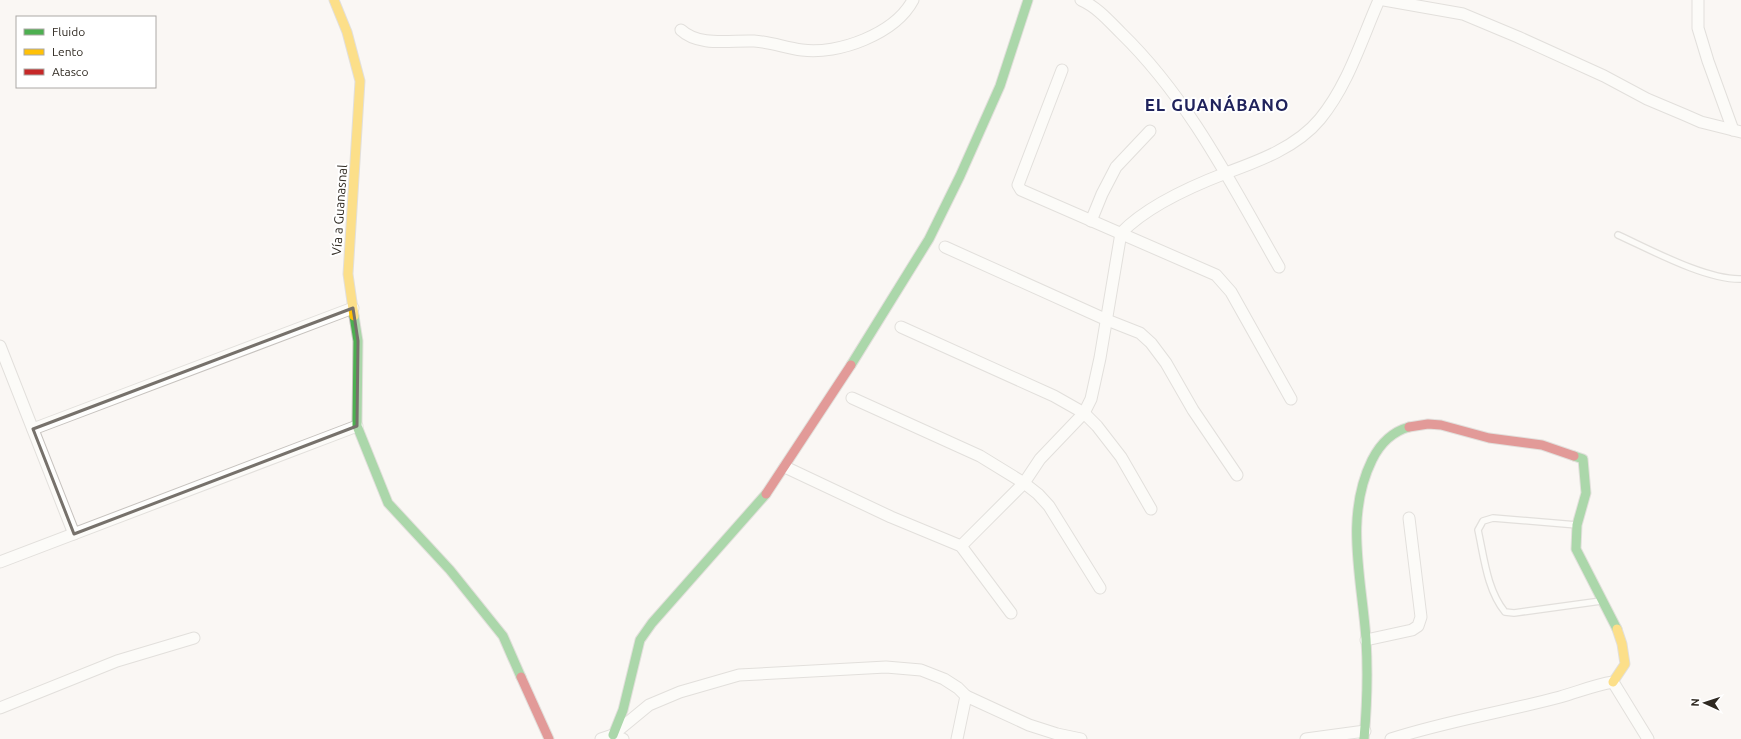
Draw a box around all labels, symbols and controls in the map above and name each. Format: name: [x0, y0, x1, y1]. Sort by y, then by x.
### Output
legend: [16, 16, 156, 88]
text: Fluido: [52, 25, 85, 38]
text: Lento: [52, 45, 83, 58]
text: Atasco: [52, 65, 88, 78]
district label: EL GUANÁBANO: [1145, 94, 1289, 114]
street label: Vía a Guanasnal: [329, 163, 349, 256]
north arrow: [1685, 683, 1725, 723]
text: N: [1689, 698, 1701, 707]

